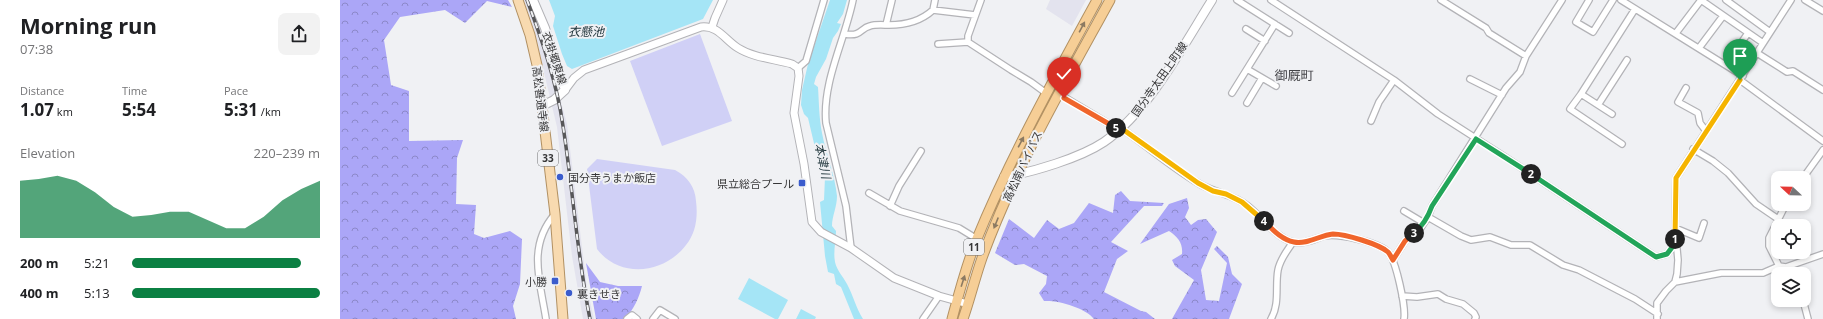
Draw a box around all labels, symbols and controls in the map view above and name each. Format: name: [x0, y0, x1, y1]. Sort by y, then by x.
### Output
text: Morning run: [20, 10, 157, 40]
button: share: [278, 13, 320, 55]
one-way arrow: [1079, 21, 1085, 33]
water label: 衣懸池: [568, 23, 605, 40]
street label: 衣掛郷東線: [539, 30, 571, 86]
street label: 国分寺太田上町線: [1128, 39, 1190, 119]
pin: [1723, 39, 1757, 80]
text: 07:38: [20, 40, 53, 58]
icon: arrive: [1729, 45, 1751, 67]
pin: [1047, 57, 1081, 98]
icon: check: [1053, 63, 1075, 85]
street label: 高松善通寺線: [530, 65, 552, 133]
district label: 御厩町: [1274, 66, 1314, 84]
text: Distance: [20, 83, 64, 98]
text: Time: [122, 83, 147, 98]
text: Pace: [224, 83, 248, 98]
text: 1.07: [20, 98, 54, 121]
text: 5:54: [122, 98, 156, 121]
text: 5:31: [224, 98, 258, 121]
text: km: [54, 104, 73, 119]
text: /km: [258, 104, 281, 119]
pin: 5: [1106, 118, 1126, 138]
text: 5: [1113, 120, 1119, 135]
street label: 高松南バイパス: [999, 128, 1045, 204]
one-way arrow: [1018, 136, 1024, 148]
water label: 本津川: [811, 142, 835, 182]
text: Elevation: [20, 144, 75, 162]
text: 220–239 m: [253, 144, 320, 162]
road number: 33: [538, 150, 558, 166]
pin: 2: [1521, 164, 1541, 184]
text: 2: [1528, 166, 1534, 181]
place label: 国分寺うまか飯店: [568, 170, 656, 185]
north arrow: [1771, 171, 1811, 211]
map controls: [1771, 171, 1811, 307]
marker: 国分寺うまか飯店: [555, 172, 565, 182]
place label: 県立総合プール: [717, 176, 794, 191]
marker: 県立総合プール: [797, 178, 807, 188]
pin: 4: [1254, 211, 1274, 231]
text: 4: [1261, 213, 1267, 228]
one-way arrow: [993, 217, 999, 229]
button: locate: [1771, 219, 1811, 259]
pin: 3: [1404, 223, 1424, 243]
text: 3: [1411, 225, 1417, 240]
pin: 1: [1665, 229, 1685, 249]
text: 1: [1672, 231, 1678, 246]
road number: 11: [964, 239, 984, 255]
text: 200 m: [20, 254, 58, 272]
text: 5:21: [84, 254, 110, 272]
button: layers: [1771, 267, 1811, 307]
place label: 小勝: [525, 274, 547, 289]
one-way arrow: [960, 275, 966, 287]
marker: 小勝: [550, 276, 560, 286]
text: 400 m: [20, 284, 58, 302]
text: 5:13: [84, 284, 110, 302]
place label: 裏きせき: [577, 286, 621, 301]
marker: 裏きせき: [564, 288, 574, 298]

